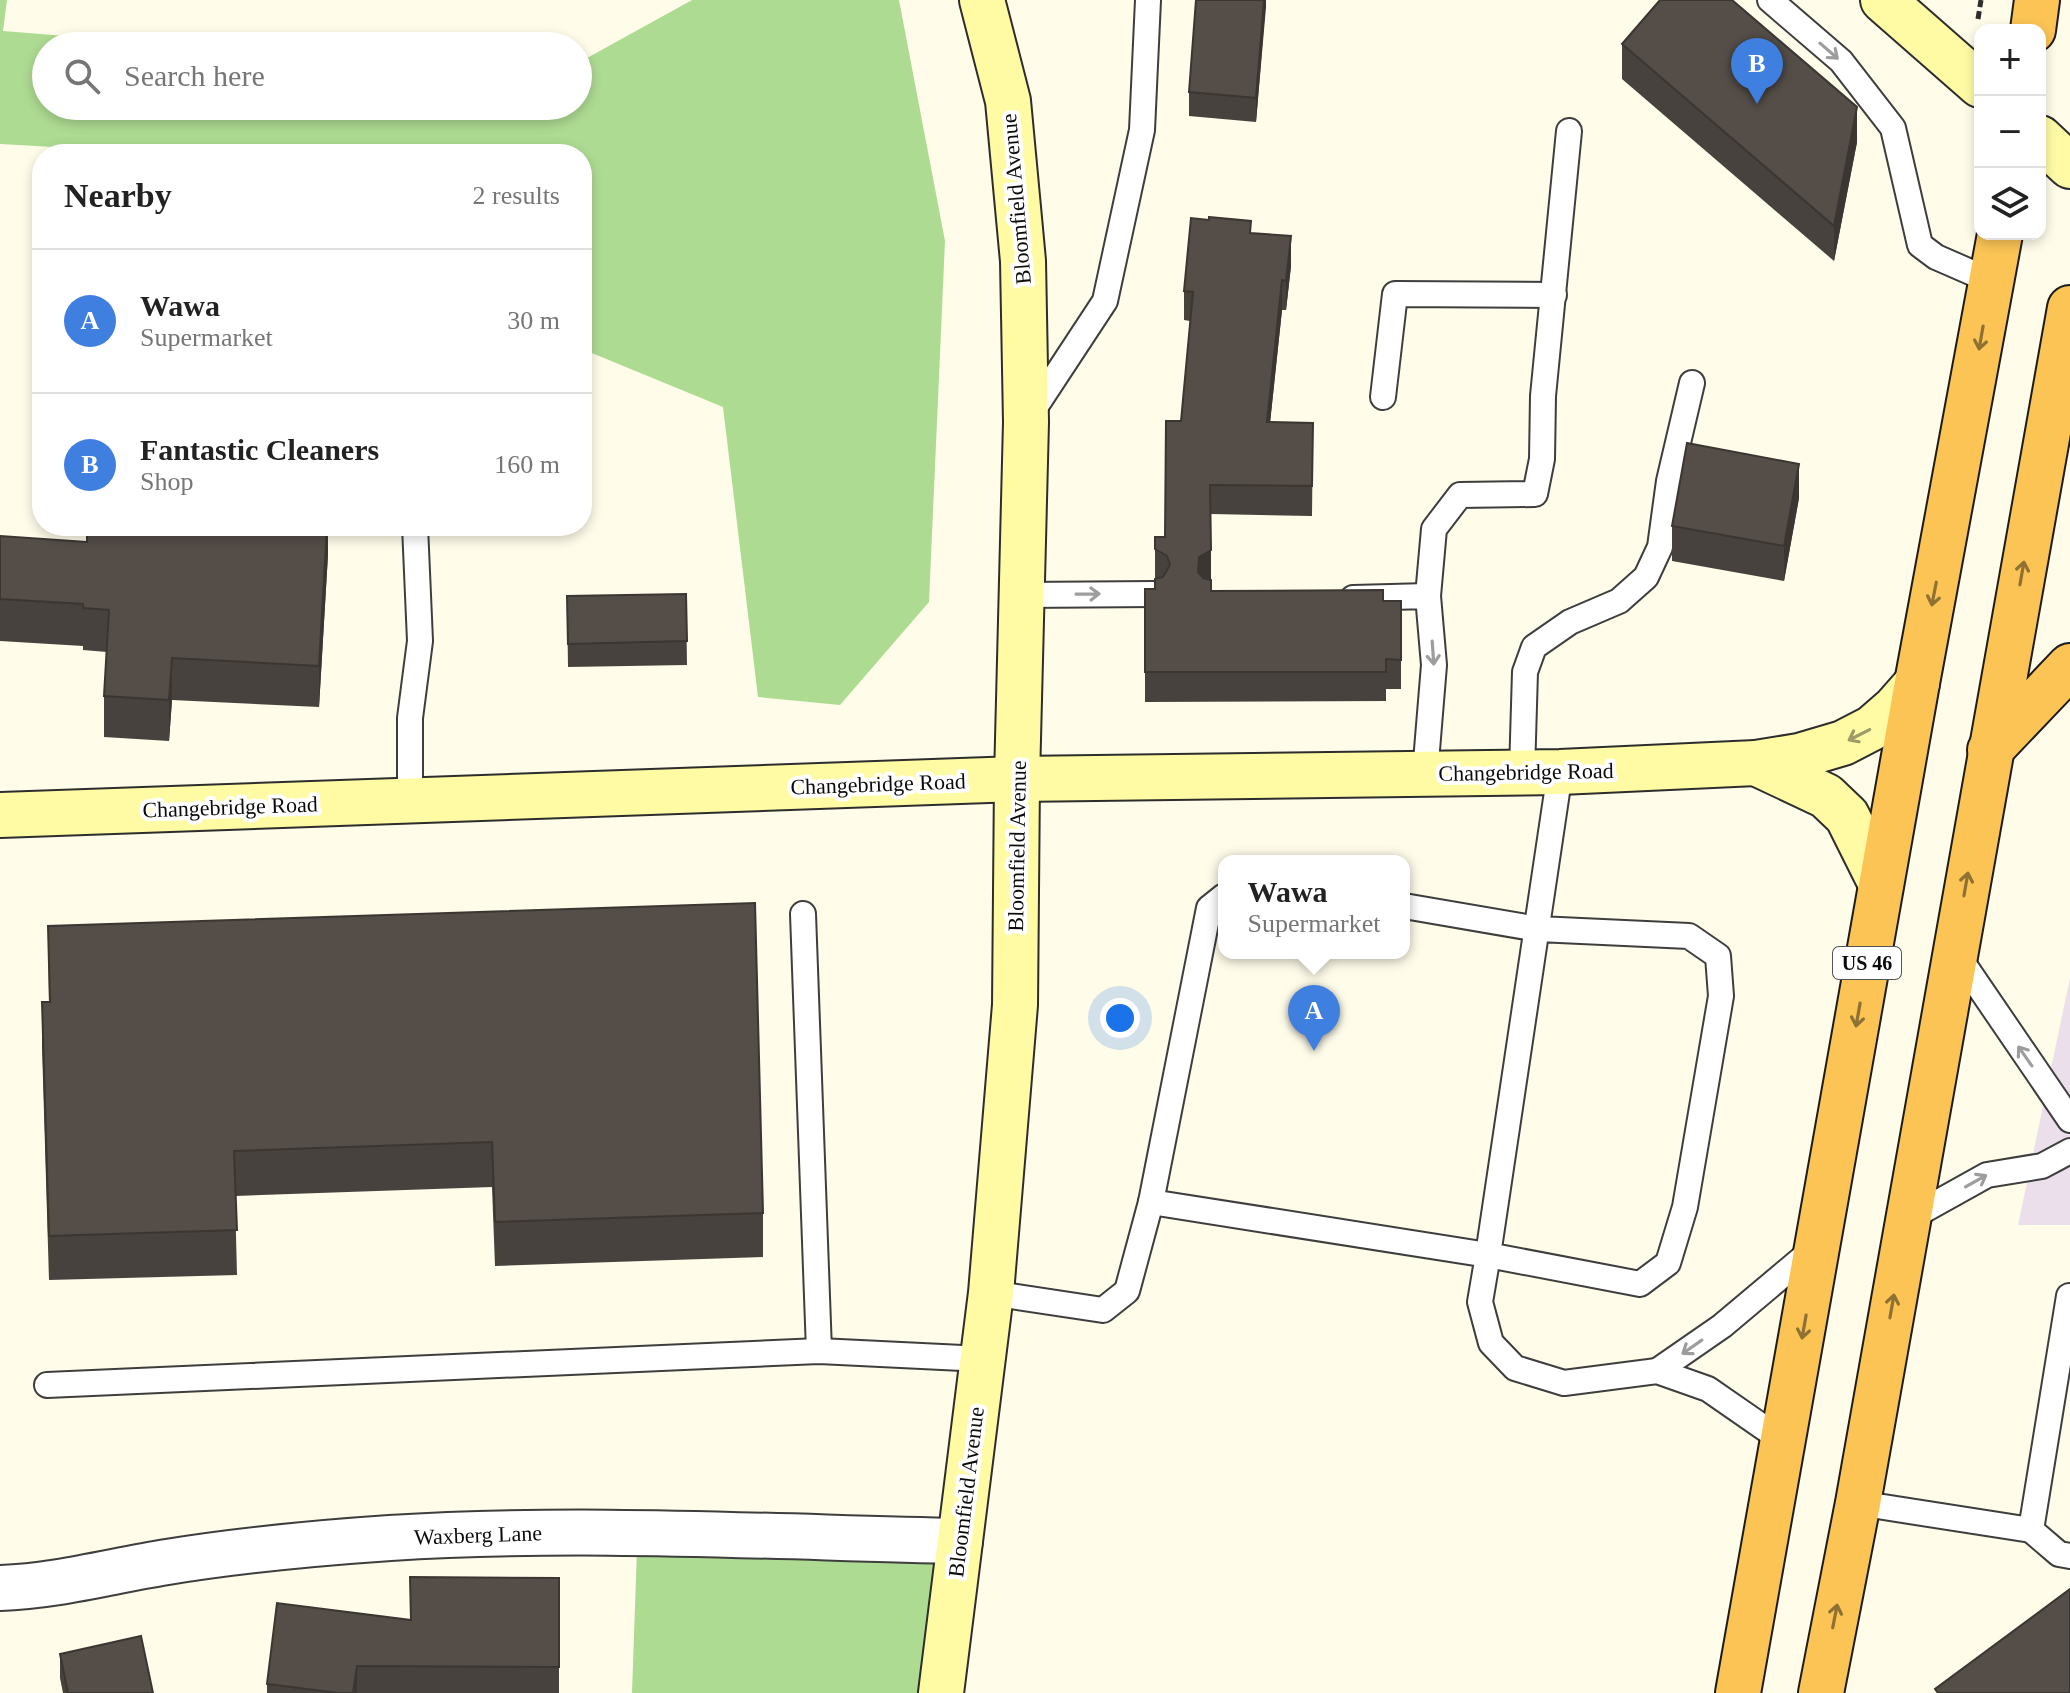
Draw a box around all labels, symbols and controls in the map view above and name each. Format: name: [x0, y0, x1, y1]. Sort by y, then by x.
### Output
map controls: [1974, 24, 2046, 240]
button: +: [1974, 24, 2046, 96]
search box: [32, 32, 592, 120]
pin: B: [1731, 38, 1783, 104]
one-way arrow: [1818, 42, 1838, 60]
icon: search: [60, 54, 104, 98]
text: Search here: [124, 59, 265, 92]
button: −: [1974, 96, 2046, 168]
street label: Bloomfield Avenue: [996, 113, 1036, 285]
button: layers: [1974, 168, 2046, 240]
text: Nearby: [64, 177, 172, 214]
text: 2 results: [473, 181, 560, 210]
text: Wawa: [140, 289, 220, 322]
text: A: [81, 306, 99, 335]
text: 30 m: [507, 306, 560, 335]
text: Supermarket: [140, 323, 273, 352]
one-way arrow: [1972, 325, 1987, 350]
text: Fantastic Cleaners: [140, 433, 379, 466]
text: B: [81, 450, 99, 479]
text: 160 m: [494, 450, 560, 479]
text: Shop: [140, 467, 193, 496]
one-way arrow: [2015, 561, 2030, 586]
one-way arrow: [1925, 581, 1940, 606]
one-way arrow: [1074, 587, 1101, 602]
one-way arrow: [1426, 639, 1441, 666]
one-way arrow: [1848, 727, 1872, 743]
street label: Changebridge Road: [1438, 758, 1614, 786]
street label: Bloomfield Avenue: [1003, 760, 1031, 932]
street label: Changebridge Road: [790, 768, 966, 800]
street label: Changebridge Road: [142, 791, 318, 823]
popup: [1218, 855, 1410, 959]
one-way arrow: [1960, 872, 1975, 897]
text: Wawa: [1248, 875, 1328, 908]
text: Supermarket: [1248, 909, 1380, 938]
road number: US 46: [1833, 947, 1901, 979]
pin: A: [1288, 985, 1340, 1051]
your location: [1100, 998, 1140, 1038]
one-way arrow: [1850, 1002, 1865, 1027]
one-way arrow: [2017, 1046, 2034, 1067]
one-way arrow: [1963, 1173, 1987, 1188]
one-way arrow: [1886, 1293, 1901, 1319]
one-way arrow: [1795, 1313, 1810, 1339]
one-way arrow: [1682, 1339, 1704, 1355]
street label: Bloomfield Avenue: [943, 1405, 989, 1579]
street label: Waxberg Lane: [414, 1520, 542, 1550]
one-way arrow: [1829, 1604, 1844, 1630]

